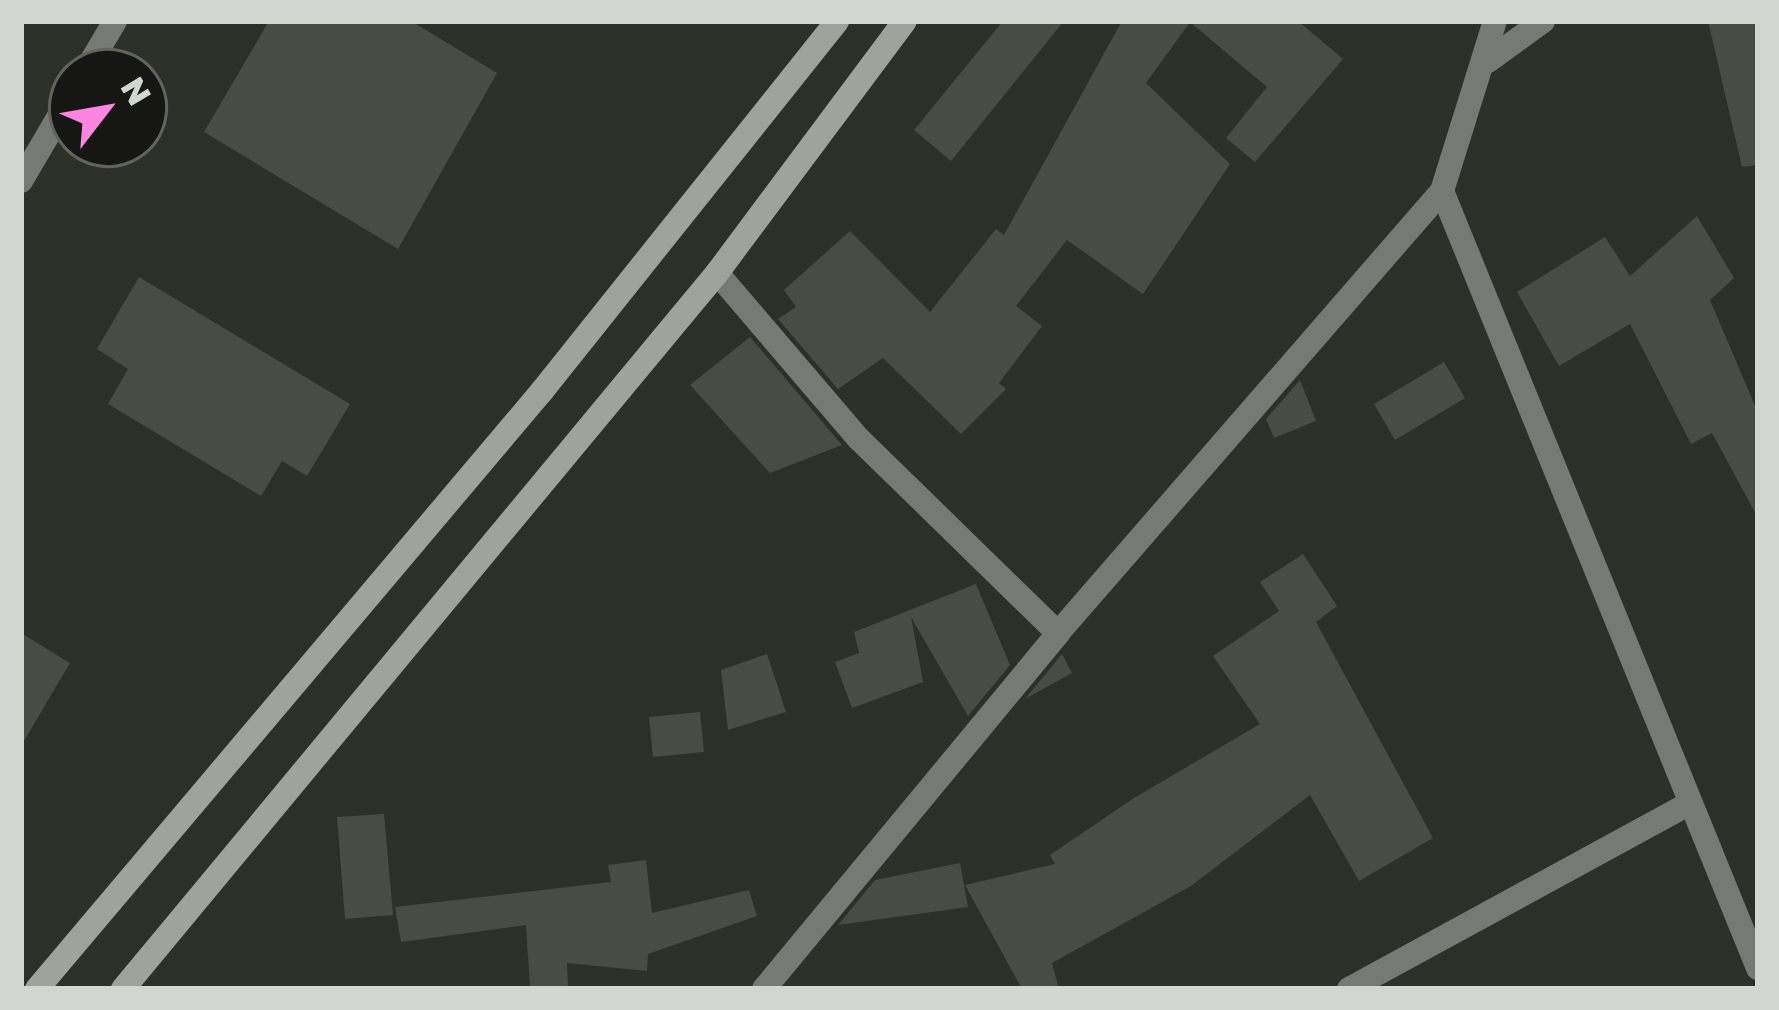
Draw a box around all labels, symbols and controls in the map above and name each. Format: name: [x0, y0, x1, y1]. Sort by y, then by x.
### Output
north arrow: [48, 48, 168, 168]
text: N: [114, 70, 160, 112]

